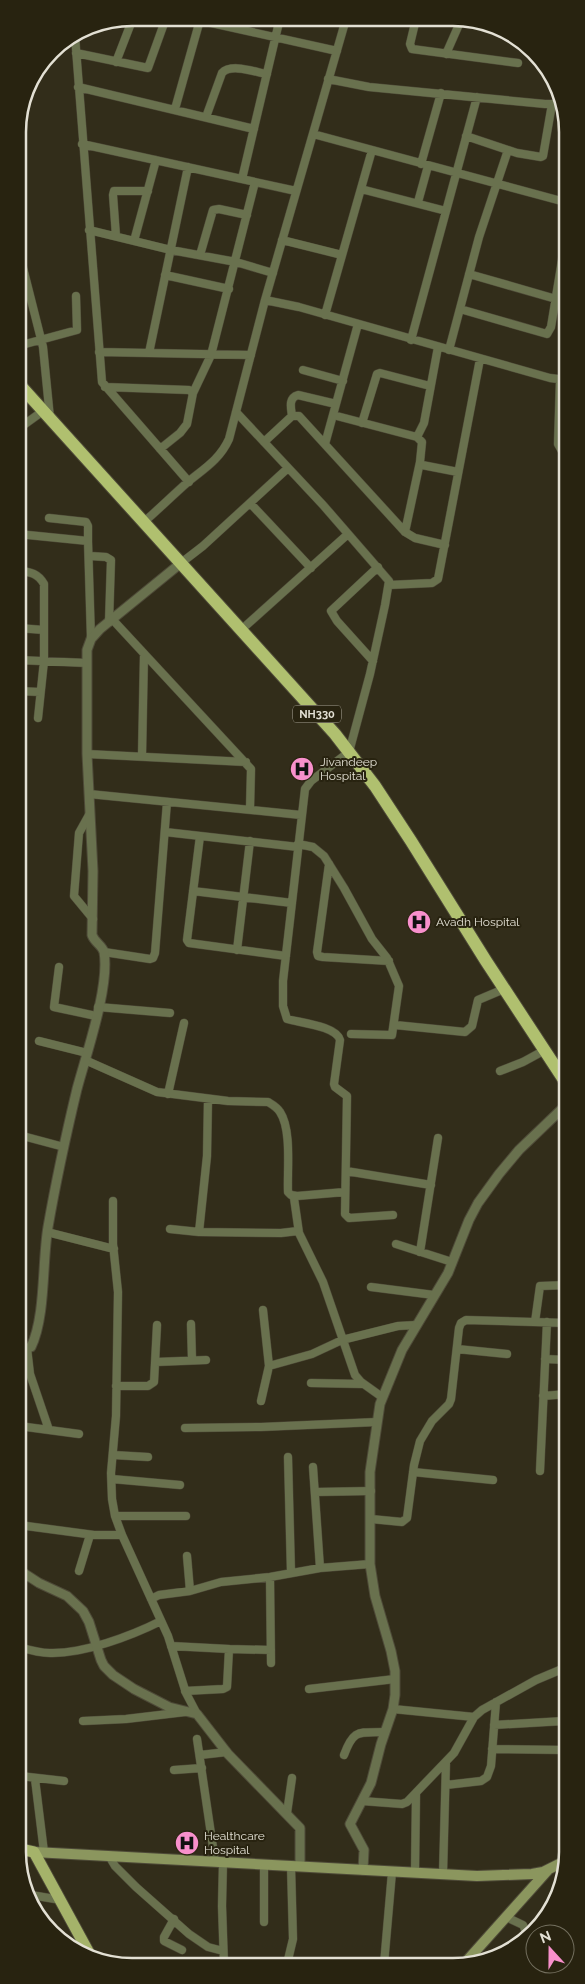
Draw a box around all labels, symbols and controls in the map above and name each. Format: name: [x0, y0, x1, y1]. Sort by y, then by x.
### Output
road number: NH330: [293, 706, 341, 722]
place label: Jivandeep Hospital: [320, 755, 377, 783]
hospital icon: Jivandeep Hospital: [289, 756, 315, 782]
hospital icon: Avadh Hospital: [406, 909, 432, 935]
place label: Avadh Hospital: [436, 915, 520, 929]
place label: Healthcare Hospital: [204, 1829, 265, 1857]
hospital icon: Healthcare Hospital: [174, 1830, 200, 1856]
north arrow: [525, 1924, 575, 1974]
text: N: [537, 1927, 553, 1946]

